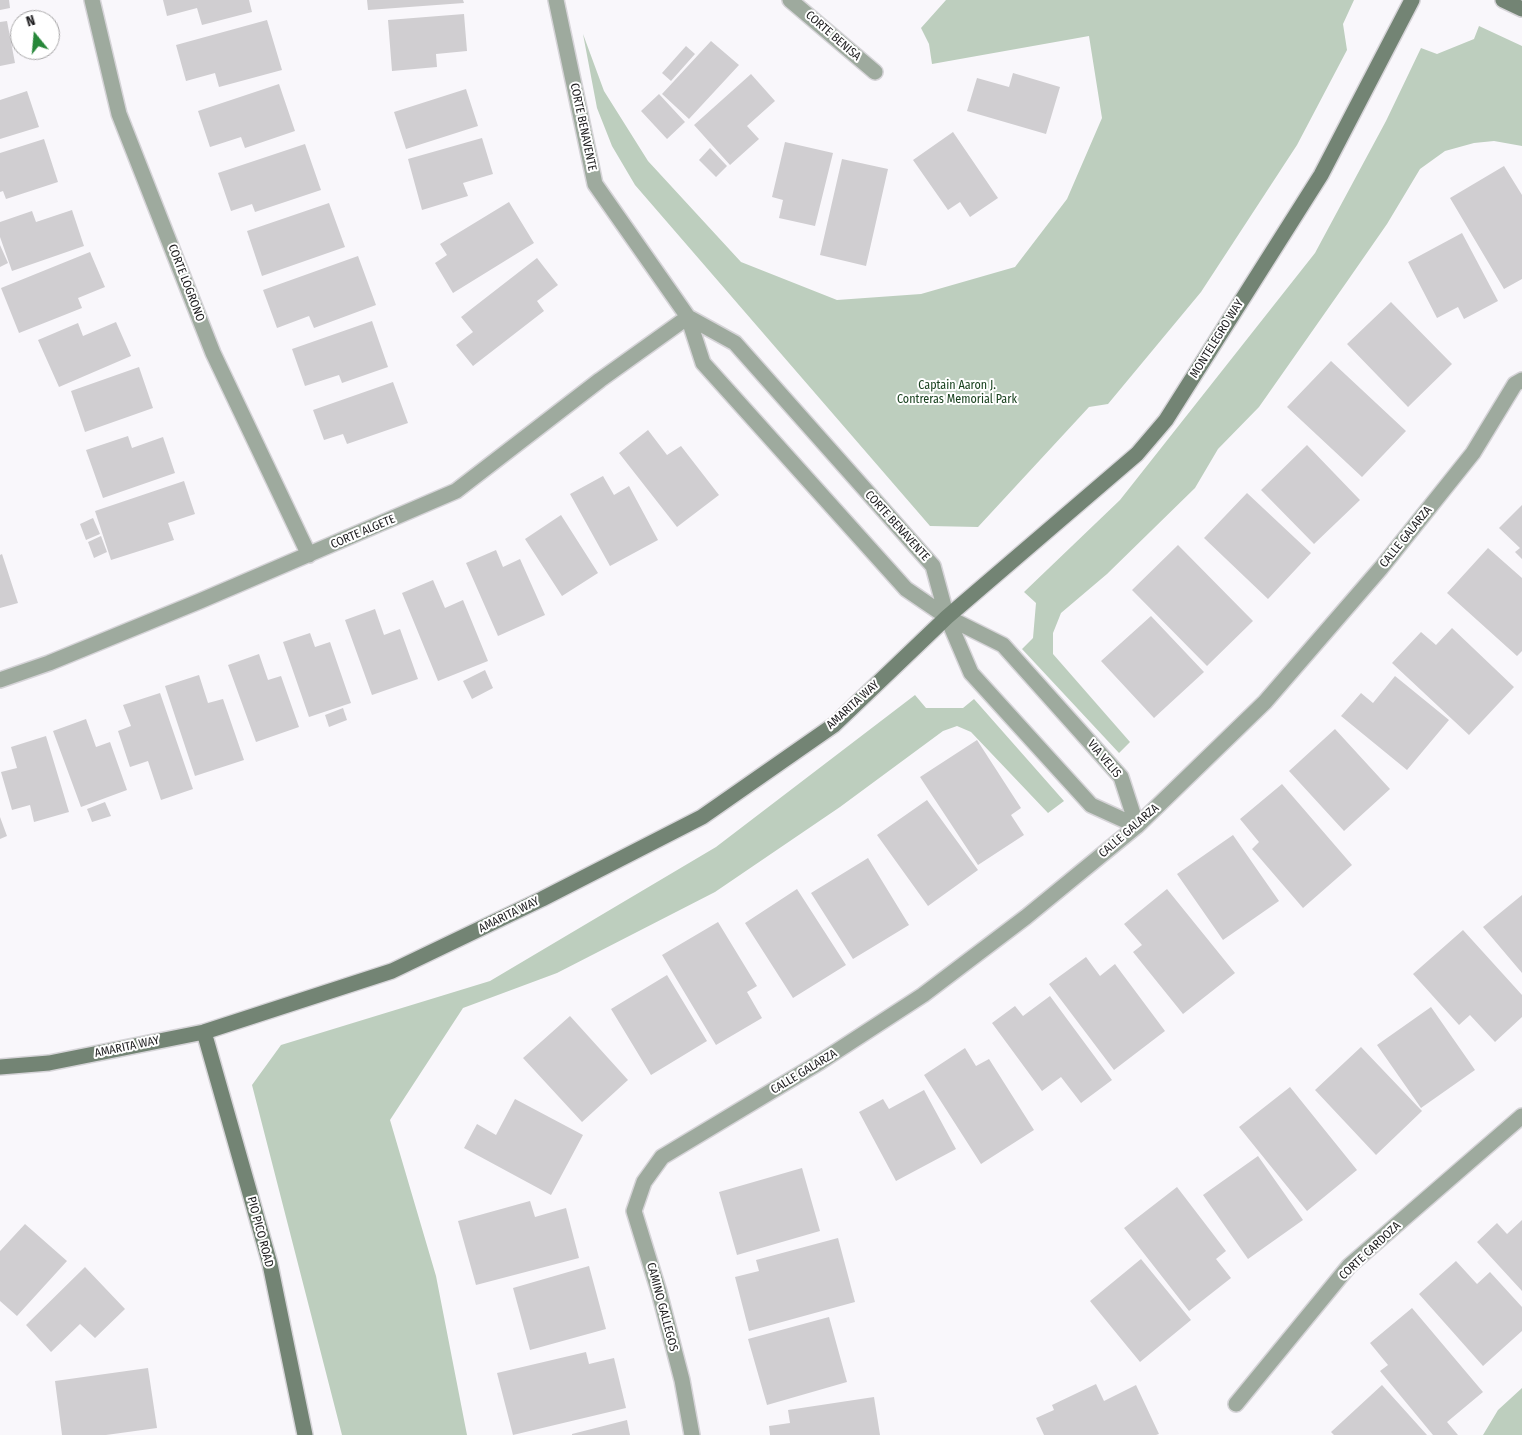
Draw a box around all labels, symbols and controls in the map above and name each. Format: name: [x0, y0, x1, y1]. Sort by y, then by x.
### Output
street label: CORTE BENISA: [802, 8, 864, 64]
north arrow: [10, 10, 60, 60]
text: N: [24, 12, 37, 30]
street label: CORTE BENAVENTE: [567, 82, 599, 172]
street label: CORTE LOGRONO: [165, 242, 207, 324]
street label: MONTELEGRO WAY: [1187, 297, 1247, 381]
park label: Captain Aaron J. Contreras Memorial Park: [897, 379, 1017, 407]
street label: CORTE BENAVENTE: [862, 488, 932, 564]
street label: CALLE GALARZA: [1377, 503, 1435, 571]
street label: CORTE ALGETE: [329, 512, 397, 552]
street label: AMARITA WAY: [824, 678, 882, 732]
street label: VIA VELIS: [1084, 737, 1124, 781]
street label: CALLE GALARZA: [1096, 801, 1162, 861]
street label: AMARITA WAY: [476, 894, 542, 936]
street label: AMARITA WAY: [93, 1033, 161, 1061]
street label: CALLE GALARZA: [768, 1047, 840, 1097]
street label: PIO PICO ROAD: [244, 1195, 276, 1269]
street label: CORTE CARDOZA: [1336, 1219, 1404, 1283]
street label: CAMINO GALLEGOS: [643, 1261, 681, 1353]

